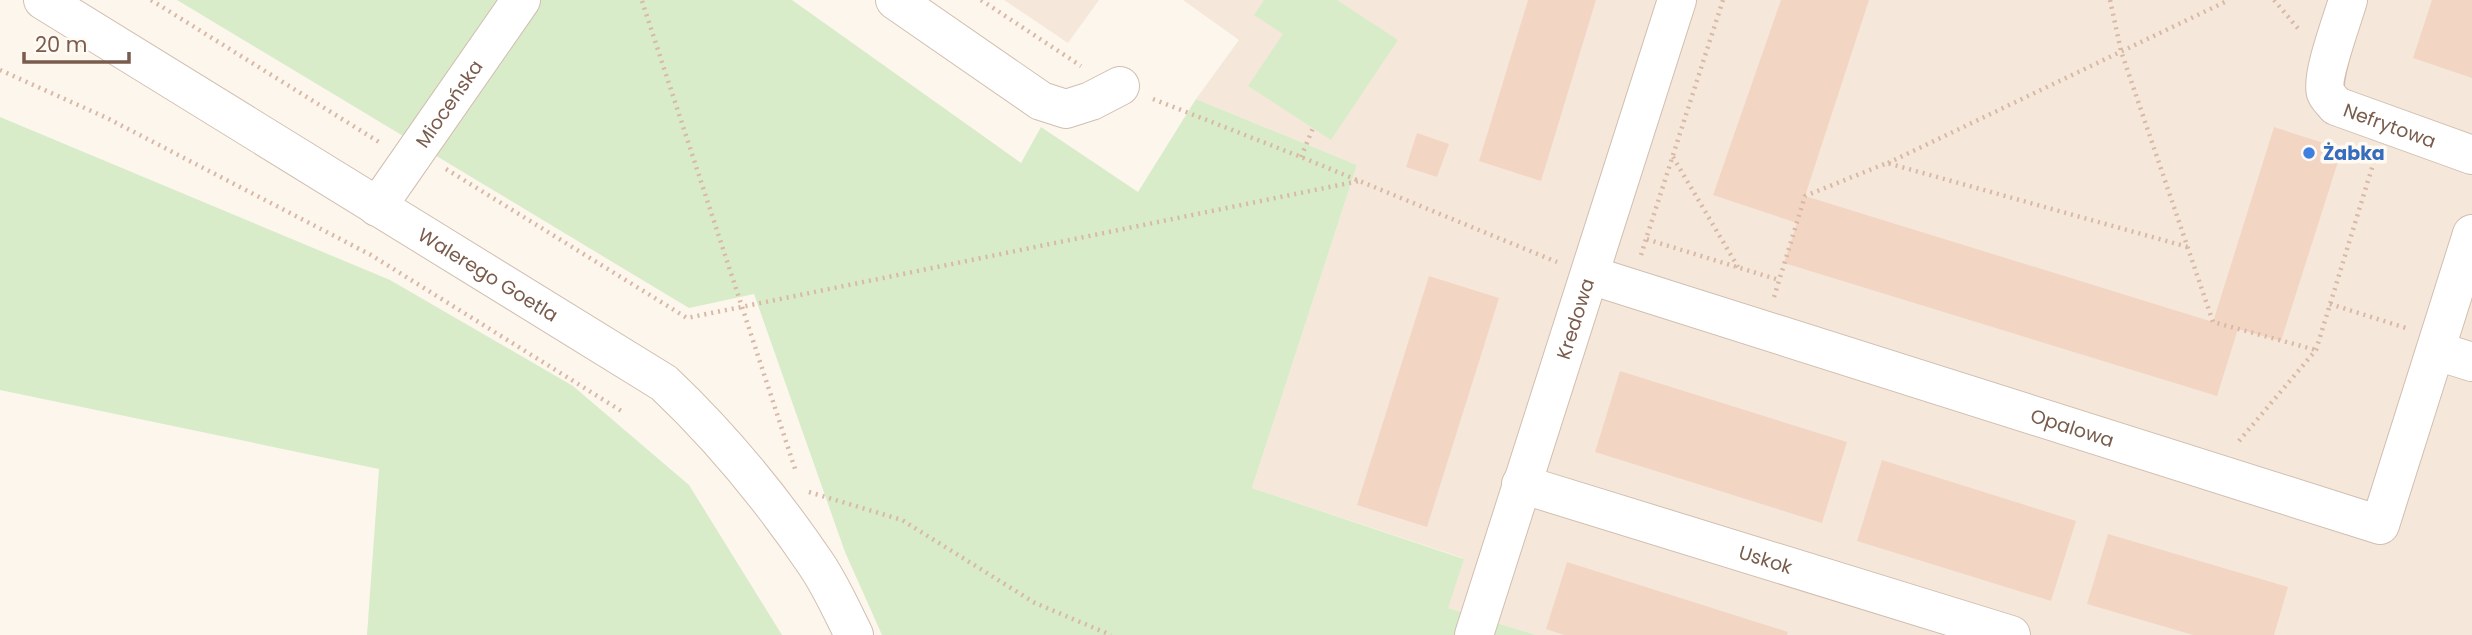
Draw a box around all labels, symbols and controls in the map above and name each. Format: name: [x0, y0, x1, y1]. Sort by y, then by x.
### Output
scale bar: [24, 21, 130, 65]
text: 20 m: [35, 30, 88, 59]
street label: Mioceńska: [409, 55, 489, 153]
street label: Nefrytowa: [2340, 97, 2440, 155]
place label: Żabka: [2323, 140, 2385, 167]
marker: Żabka: [2301, 145, 2317, 161]
street label: Walerego Goetla: [413, 221, 563, 328]
street label: Kredowa: [1550, 275, 1601, 363]
street label: Opalowa: [2027, 402, 2117, 454]
street label: Uskok: [1735, 539, 1796, 581]

